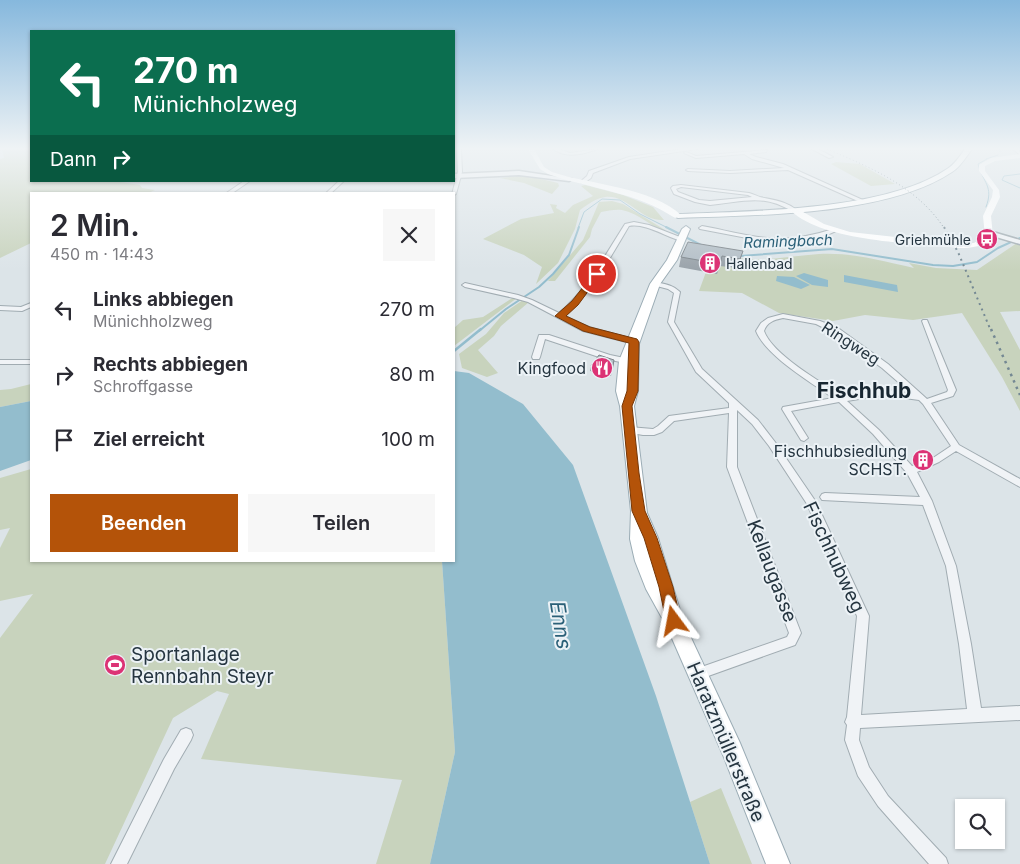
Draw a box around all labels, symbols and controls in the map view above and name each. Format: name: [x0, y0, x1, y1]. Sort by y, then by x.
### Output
text: 270 m: [133, 49, 239, 91]
icon: left: [50, 50, 115, 115]
text: Münichholzweg: [133, 91, 297, 117]
icon: right: [107, 145, 135, 173]
text: Dann: [50, 148, 97, 171]
text: 2 Min.: [50, 207, 140, 243]
button: close: [383, 209, 435, 261]
bus stop icon: Griehmühle: [975, 227, 999, 251]
water label: Ramingbach: [743, 230, 833, 252]
place label: Griehmühle: [895, 231, 971, 248]
text: 450 m · 14:43: [50, 244, 154, 264]
building icon: Hallenbad: [698, 251, 722, 275]
pin: [576, 253, 618, 295]
place label: Hallenbad: [726, 255, 793, 272]
icon: arrive: [583, 260, 611, 288]
text: Links abbiegen: [93, 288, 234, 311]
icon: left: [50, 296, 78, 324]
text: 270 m: [379, 298, 435, 321]
text: Münichholzweg: [93, 311, 213, 331]
street label: Ringweg: [818, 317, 884, 369]
text: Rechts abbiegen: [93, 353, 248, 376]
restaurant icon: Kingfood: [590, 356, 614, 380]
place label: Kingfood: [517, 358, 586, 378]
icon: right: [50, 361, 78, 389]
text: 80 m: [389, 363, 435, 386]
text: Schroffgasse: [93, 376, 193, 396]
district label: Fischhub: [817, 378, 911, 403]
icon: arrive: [50, 426, 78, 454]
text: Ziel erreicht: [93, 428, 205, 451]
text: 100 m: [381, 428, 435, 451]
place label: Fischhubsiedlung SCHST.: [774, 441, 907, 479]
building icon: Fischhubsiedlung SCHST.: [911, 448, 935, 472]
button: Beenden: [50, 494, 238, 552]
button: Teilen: [248, 494, 435, 552]
street label: Fischhubweg: [798, 498, 870, 616]
street label: Kellaugasse: [742, 517, 802, 625]
position arrow: [647, 594, 699, 646]
water label: Enns: [545, 599, 577, 651]
place label: Sportanlage Rennbahn Steyr: [131, 643, 274, 688]
sports icon: Sportanlage Rennbahn Steyr: [103, 653, 127, 677]
street label: Haratzmüllerstraße: [682, 659, 770, 825]
map controls: [955, 799, 1005, 849]
button: search: [955, 799, 1005, 849]

